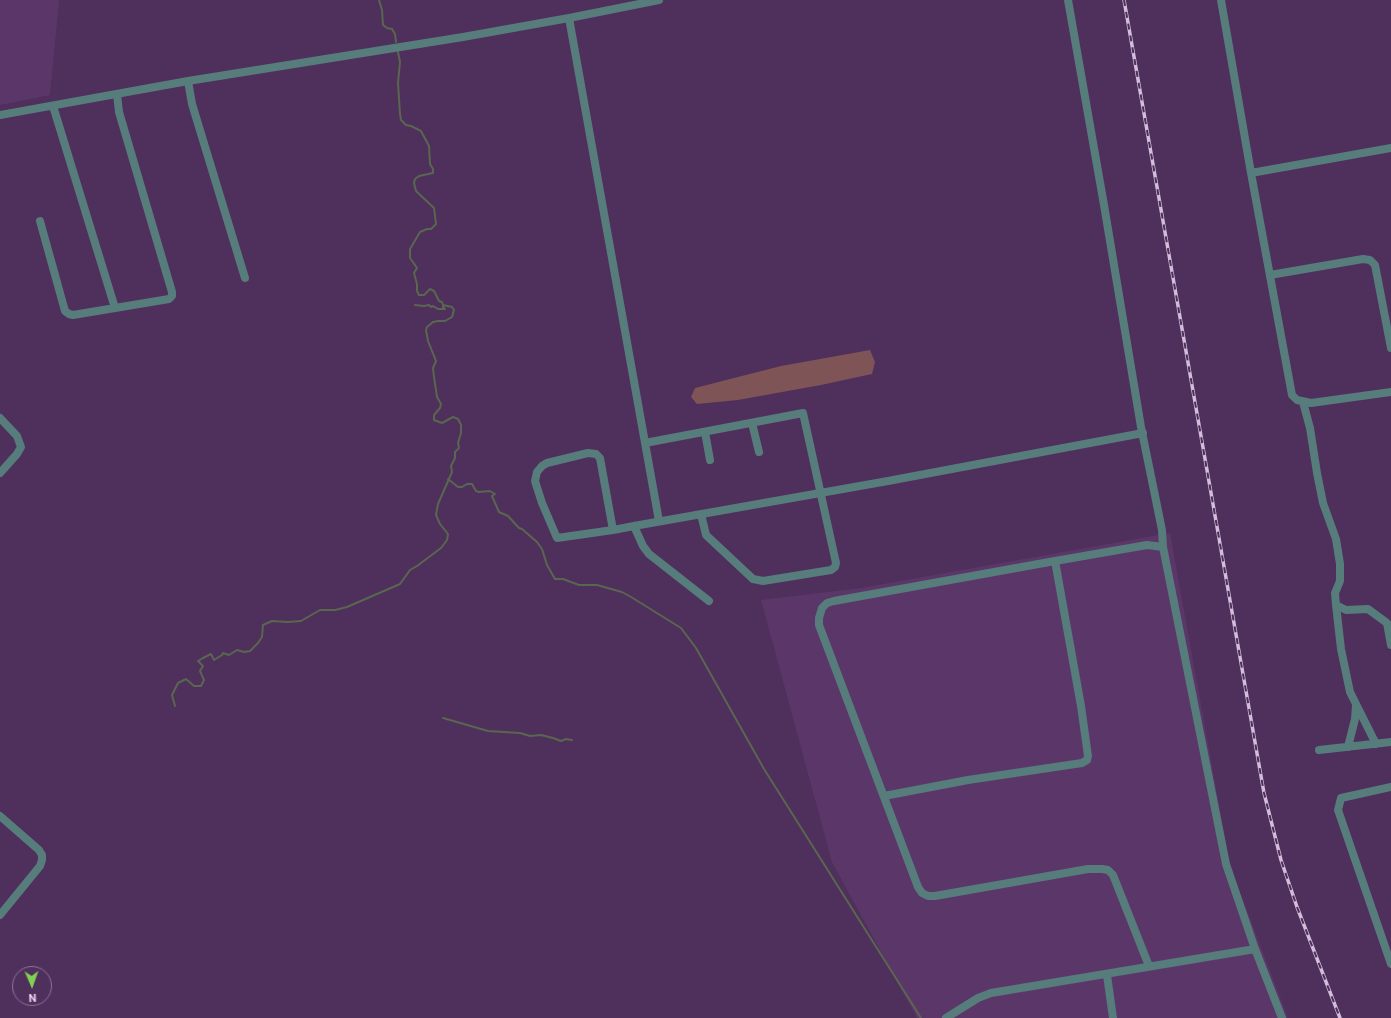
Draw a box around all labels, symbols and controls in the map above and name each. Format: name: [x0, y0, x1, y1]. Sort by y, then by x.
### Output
north arrow: [12, 966, 52, 1006]
text: N: [28, 991, 37, 1004]

